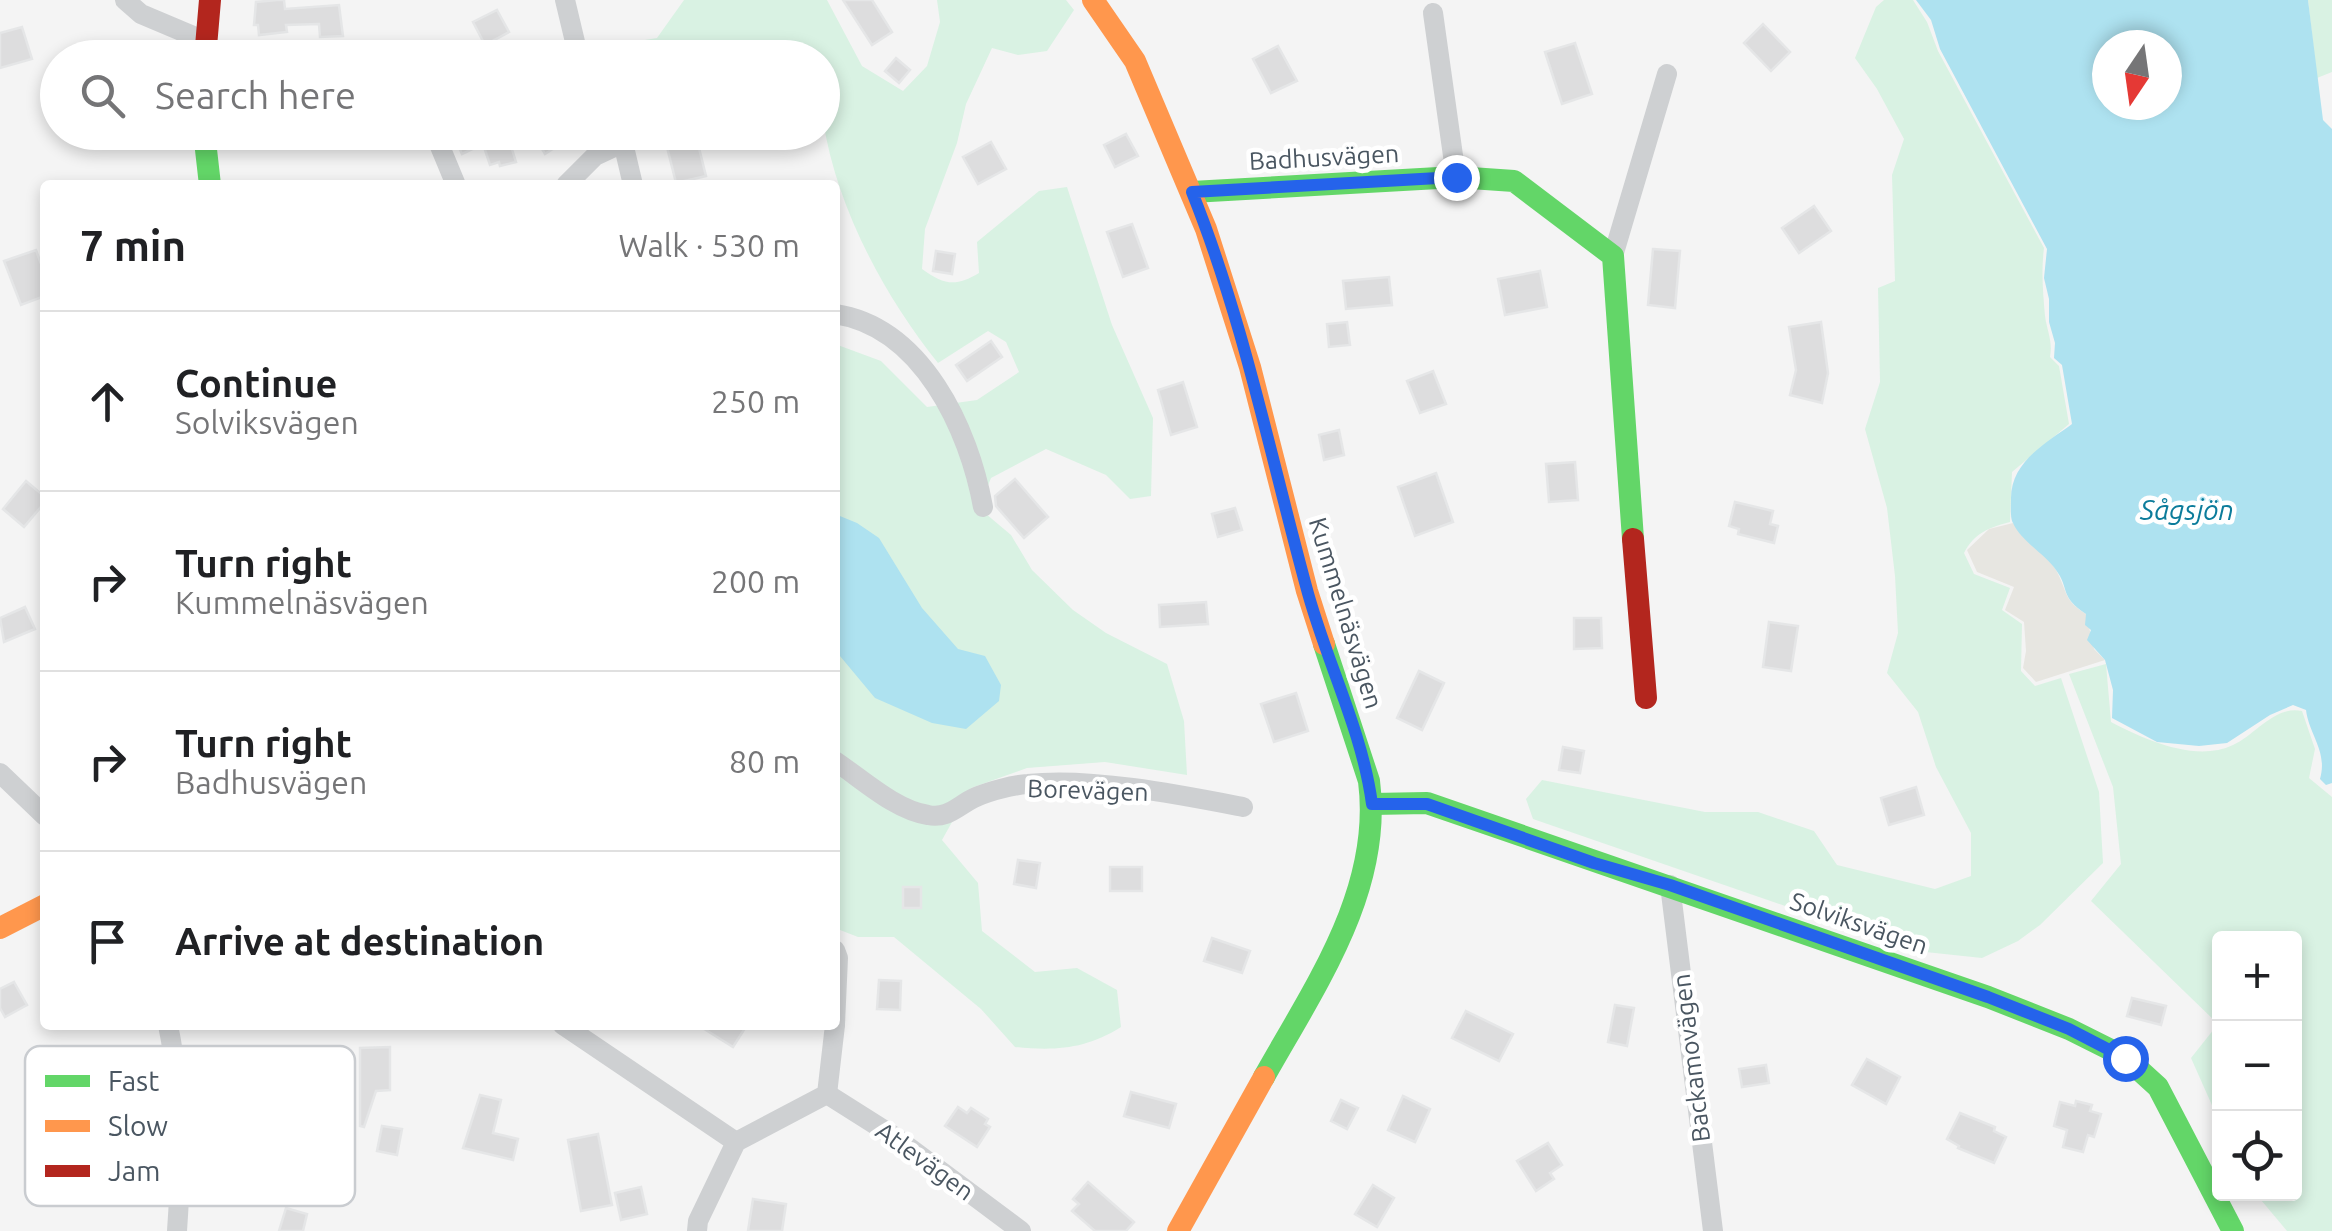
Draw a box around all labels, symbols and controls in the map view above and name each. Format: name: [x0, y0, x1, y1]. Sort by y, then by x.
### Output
north arrow: [2092, 30, 2182, 120]
search box: [40, 40, 840, 150]
icon: search: [75, 68, 130, 123]
text: Search here: [155, 74, 356, 116]
street label: Badhusvägen: [1248, 139, 1400, 175]
route end: [1434, 155, 1480, 201]
text: 7 min: [80, 222, 186, 269]
text: Walk · 530 m: [618, 227, 800, 263]
text: Continue: [175, 362, 337, 404]
icon: ahead: [80, 374, 135, 429]
text: 250 m: [711, 383, 800, 419]
text: Solviksvägen: [175, 404, 359, 440]
water label: Sågsjön: [2139, 494, 2234, 525]
street label: Kummelnäsvägen: [1304, 514, 1388, 712]
text: Turn right: [175, 542, 352, 584]
icon: right: [80, 554, 135, 609]
text: 200 m: [711, 563, 800, 599]
text: Kummelnäsvägen: [175, 584, 429, 620]
text: Turn right: [175, 722, 352, 764]
icon: right: [80, 734, 135, 789]
text: 80 m: [729, 743, 800, 779]
text: Badhusvägen: [175, 764, 367, 800]
street label: Borevägen: [1027, 774, 1149, 806]
street label: Solviksvägen: [1787, 886, 1931, 960]
icon: arrive: [80, 914, 135, 969]
text: Arrive at destination: [175, 920, 544, 962]
map controls: [2212, 931, 2302, 1201]
button: +: [2212, 931, 2302, 1021]
street label: Backamovägen: [1667, 972, 1715, 1144]
button: −: [2212, 1021, 2302, 1111]
route start: [2103, 1036, 2149, 1082]
legend: [25, 1046, 355, 1206]
text: Fast: [108, 1065, 159, 1096]
text: Slow: [108, 1110, 168, 1141]
button: locate: [2212, 1111, 2302, 1201]
street label: Atlevägen: [871, 1116, 979, 1206]
text: Jam: [108, 1155, 160, 1186]

